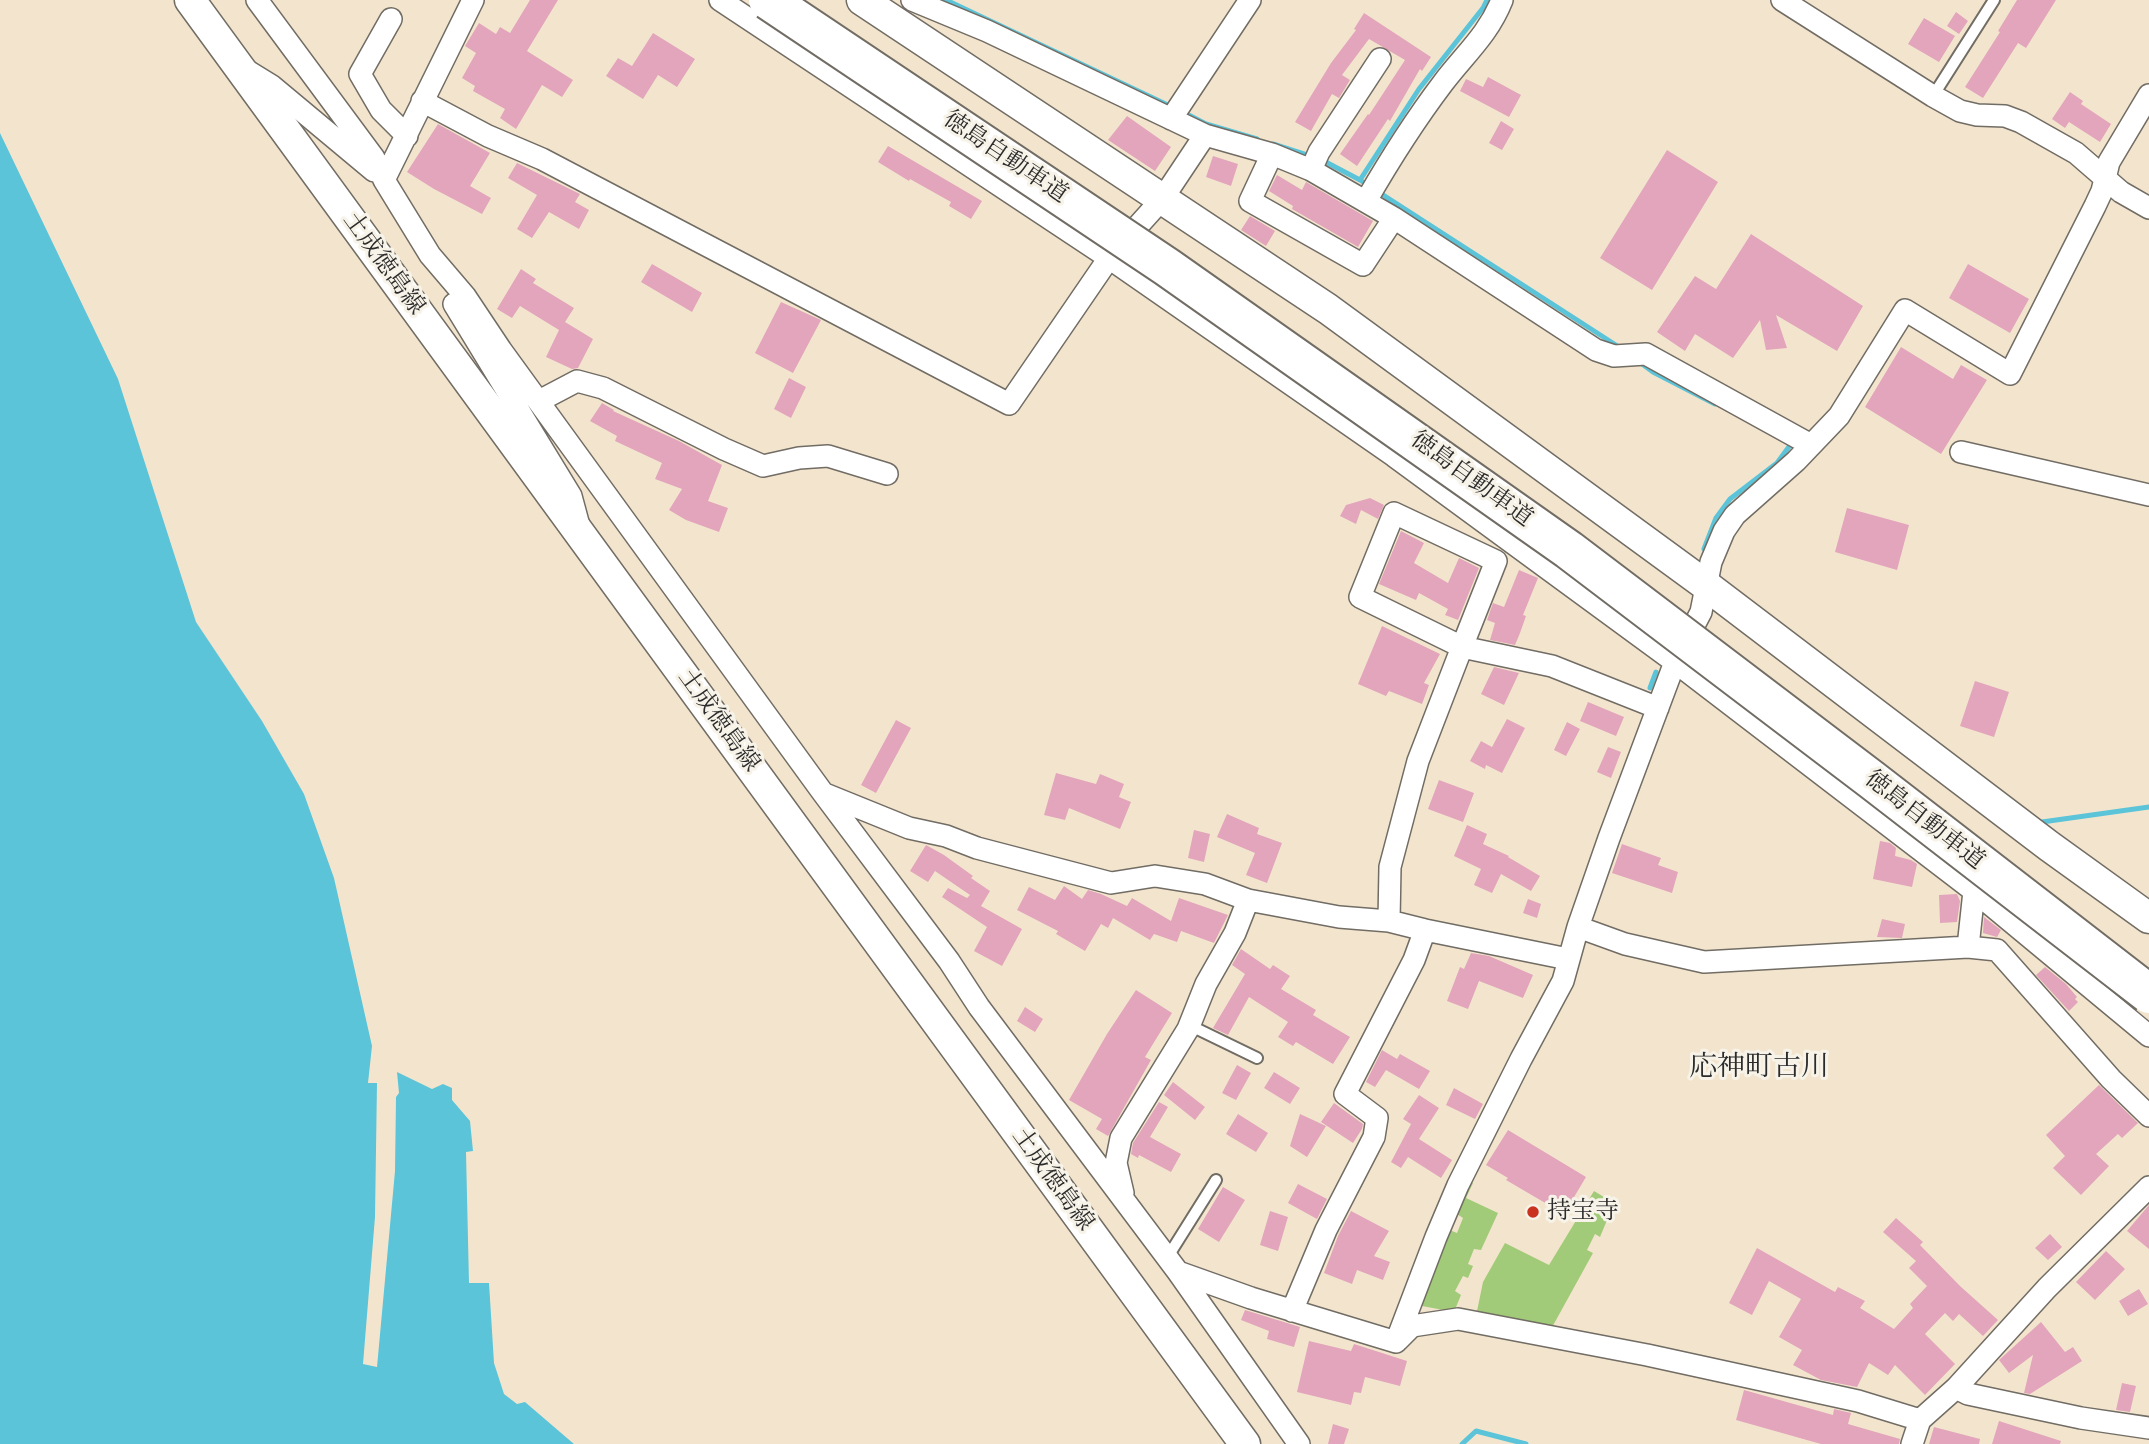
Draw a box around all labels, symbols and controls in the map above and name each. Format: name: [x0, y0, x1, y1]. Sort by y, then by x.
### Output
street label: 徳島自動車道: [937, 106, 1073, 210]
street label: 土成徳島線: [336, 207, 430, 321]
street label: 徳島自動車道: [1404, 426, 1538, 534]
street label: 土成徳島線: [671, 664, 765, 778]
street label: 徳島自動車道: [1858, 765, 1990, 877]
district label: 応神町古川: [1689, 1052, 1829, 1086]
street label: 土成徳島線: [1005, 1123, 1099, 1237]
place label: 持宝寺: [1547, 1198, 1619, 1226]
marker: 持宝寺: [1525, 1204, 1541, 1220]

